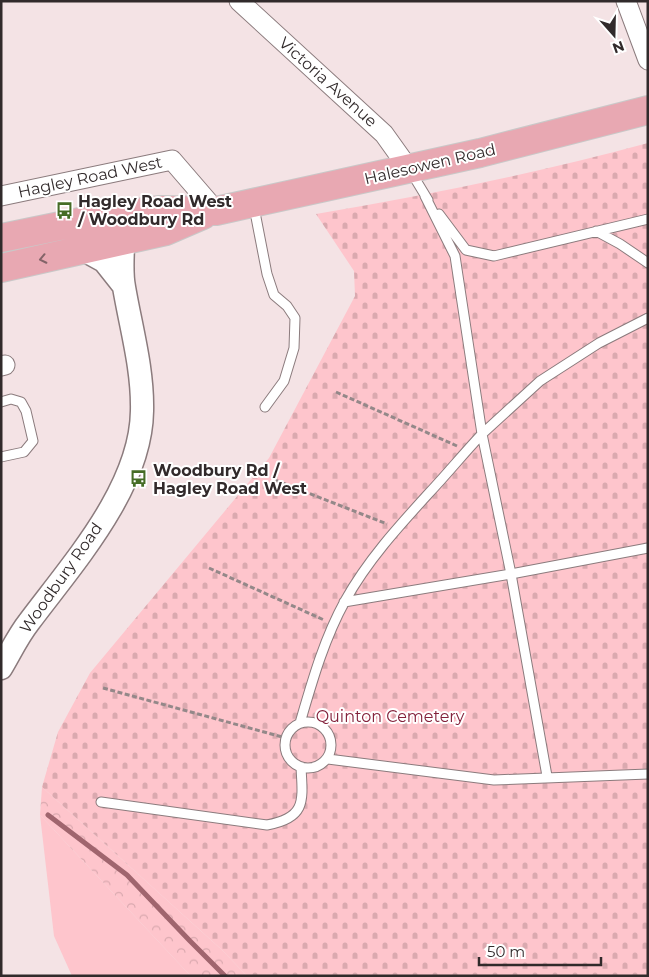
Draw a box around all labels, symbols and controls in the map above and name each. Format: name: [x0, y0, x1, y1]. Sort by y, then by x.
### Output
north arrow: [589, 10, 639, 60]
street label: Victoria Avenue: [275, 33, 381, 131]
text: N: [610, 37, 627, 58]
street label: Halesowen Road: [362, 140, 498, 188]
street label: Hagley Road West: [16, 152, 164, 202]
place label: Hagley Road West / Woodbury Rd: [77, 192, 232, 229]
bus stop icon: Hagley Road West / Woodbury Rd: [54, 200, 74, 220]
one-way arrow: [38, 253, 47, 264]
place label: Woodbury Rd / Hagley Road West: [153, 461, 307, 498]
bus stop icon: Woodbury Rd / Hagley Road West: [129, 469, 149, 489]
street label: Woodbury Road: [16, 519, 106, 637]
park label: Quinton Cemetery: [316, 707, 465, 726]
scale bar: [479, 934, 602, 966]
text: 50 m: [487, 942, 525, 961]

